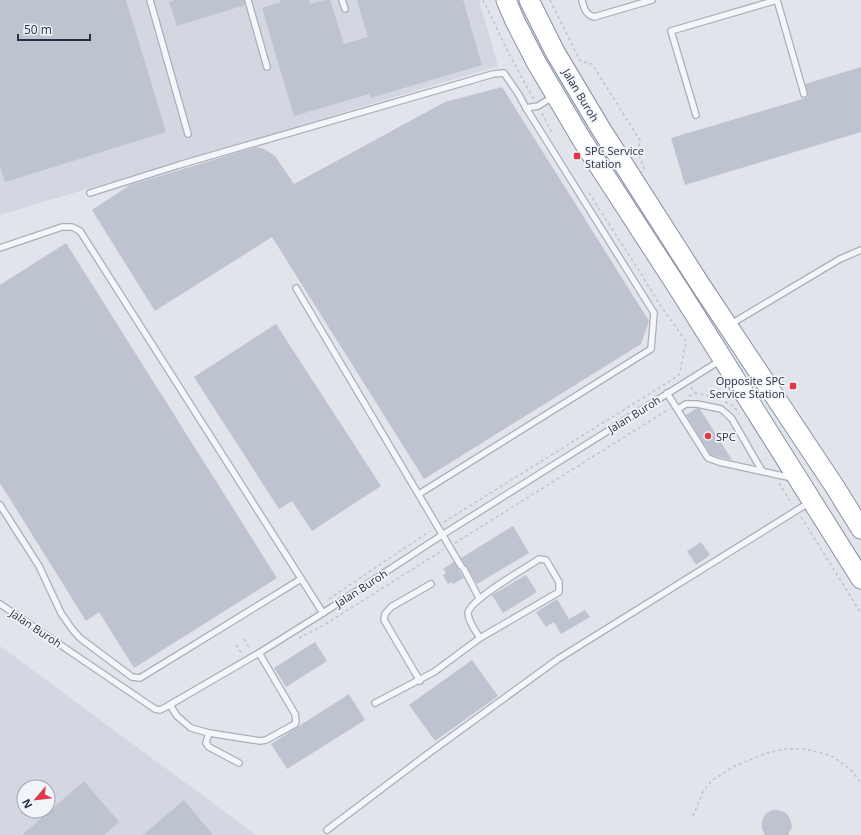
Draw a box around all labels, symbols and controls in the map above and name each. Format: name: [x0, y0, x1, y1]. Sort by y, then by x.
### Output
scale bar: [18, 16, 90, 42]
text: 50 m: [24, 21, 52, 38]
street label: Jalan Buroh: [559, 65, 603, 124]
place label: SPC Service Station: [585, 143, 644, 171]
marker: SPC Service Station: [572, 151, 582, 161]
place label: Opposite SPC Service Station: [710, 373, 785, 401]
marker: Opposite SPC Service Station: [788, 381, 798, 391]
street label: Jalan Buroh: [604, 392, 663, 437]
place label: SPC: [716, 429, 736, 444]
marker: SPC: [703, 431, 713, 441]
street label: Jalan Buroh: [331, 566, 390, 611]
street label: Jalan Buroh: [6, 605, 65, 651]
north arrow: [16, 779, 56, 819]
text: N: [18, 796, 35, 811]

